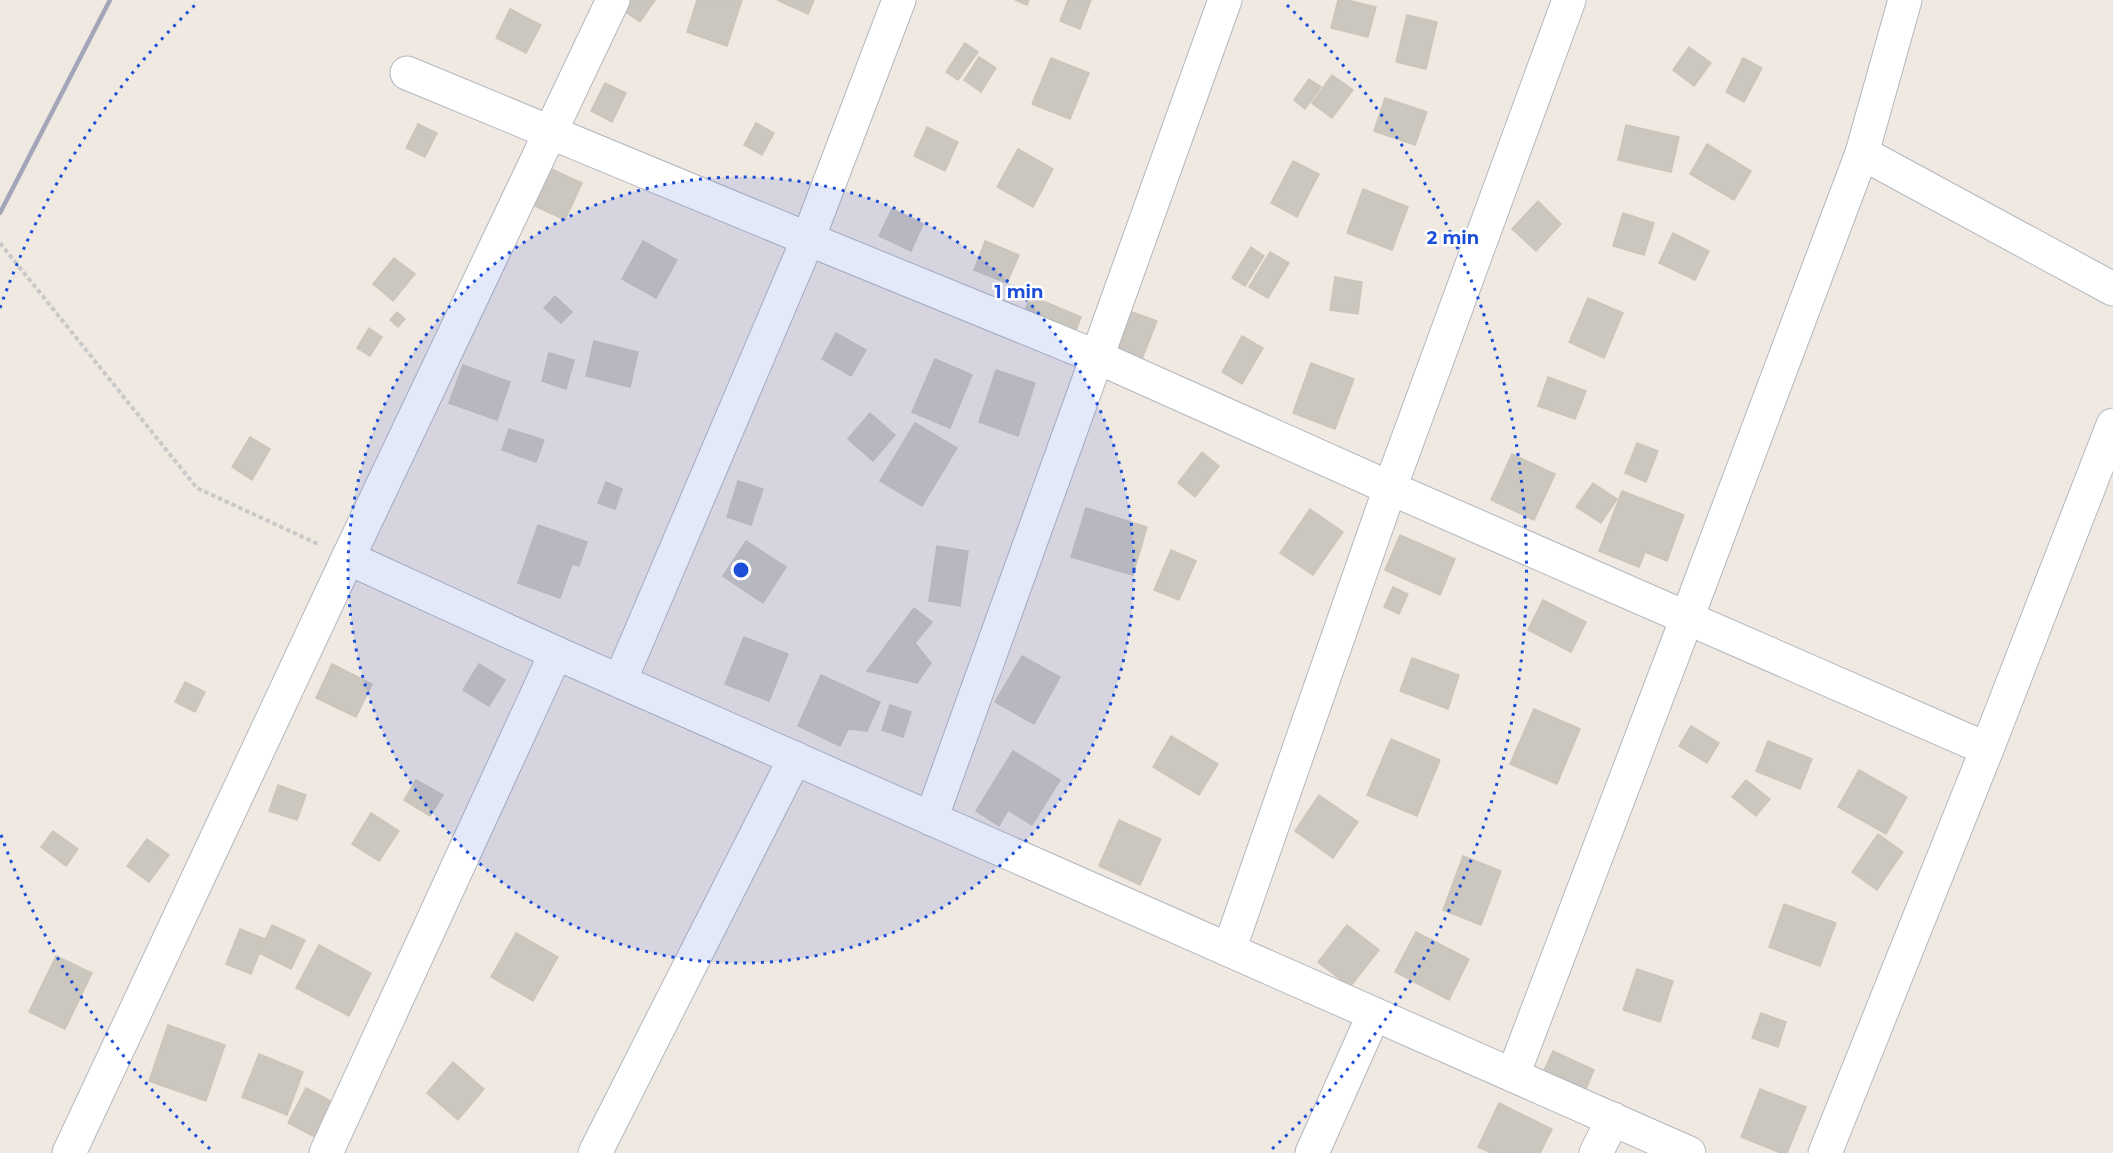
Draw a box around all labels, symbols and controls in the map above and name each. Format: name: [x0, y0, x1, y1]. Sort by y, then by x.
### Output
text: 2 min: [1427, 227, 1479, 249]
text: 1 min: [995, 281, 1043, 303]
centre of rings: [731, 560, 751, 580]

